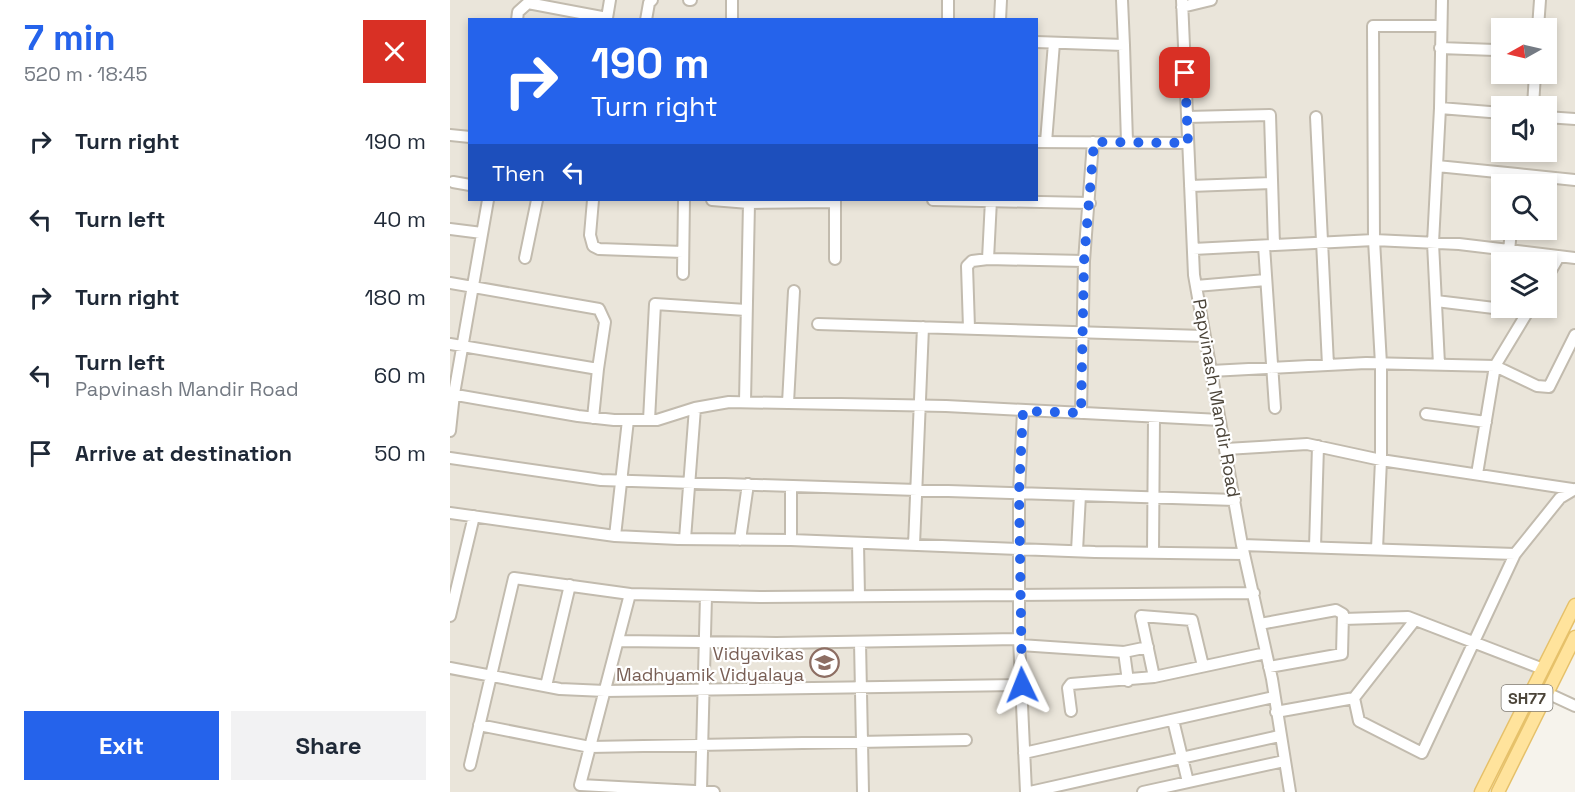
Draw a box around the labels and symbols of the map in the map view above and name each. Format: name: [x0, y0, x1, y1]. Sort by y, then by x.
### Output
north arrow: [1491, 18, 1557, 84]
pin: [1159, 47, 1210, 98]
street label: Papvinash Mandir Road: [1188, 297, 1246, 499]
place label: Vidyavikas Madhyamik Vidyalaya: [616, 642, 804, 686]
school or university icon: Vidyavikas Madhyamik Vidyalaya: [809, 647, 841, 679]
position arrow: [990, 653, 1054, 717]
road number: SH77: [1502, 685, 1552, 711]

